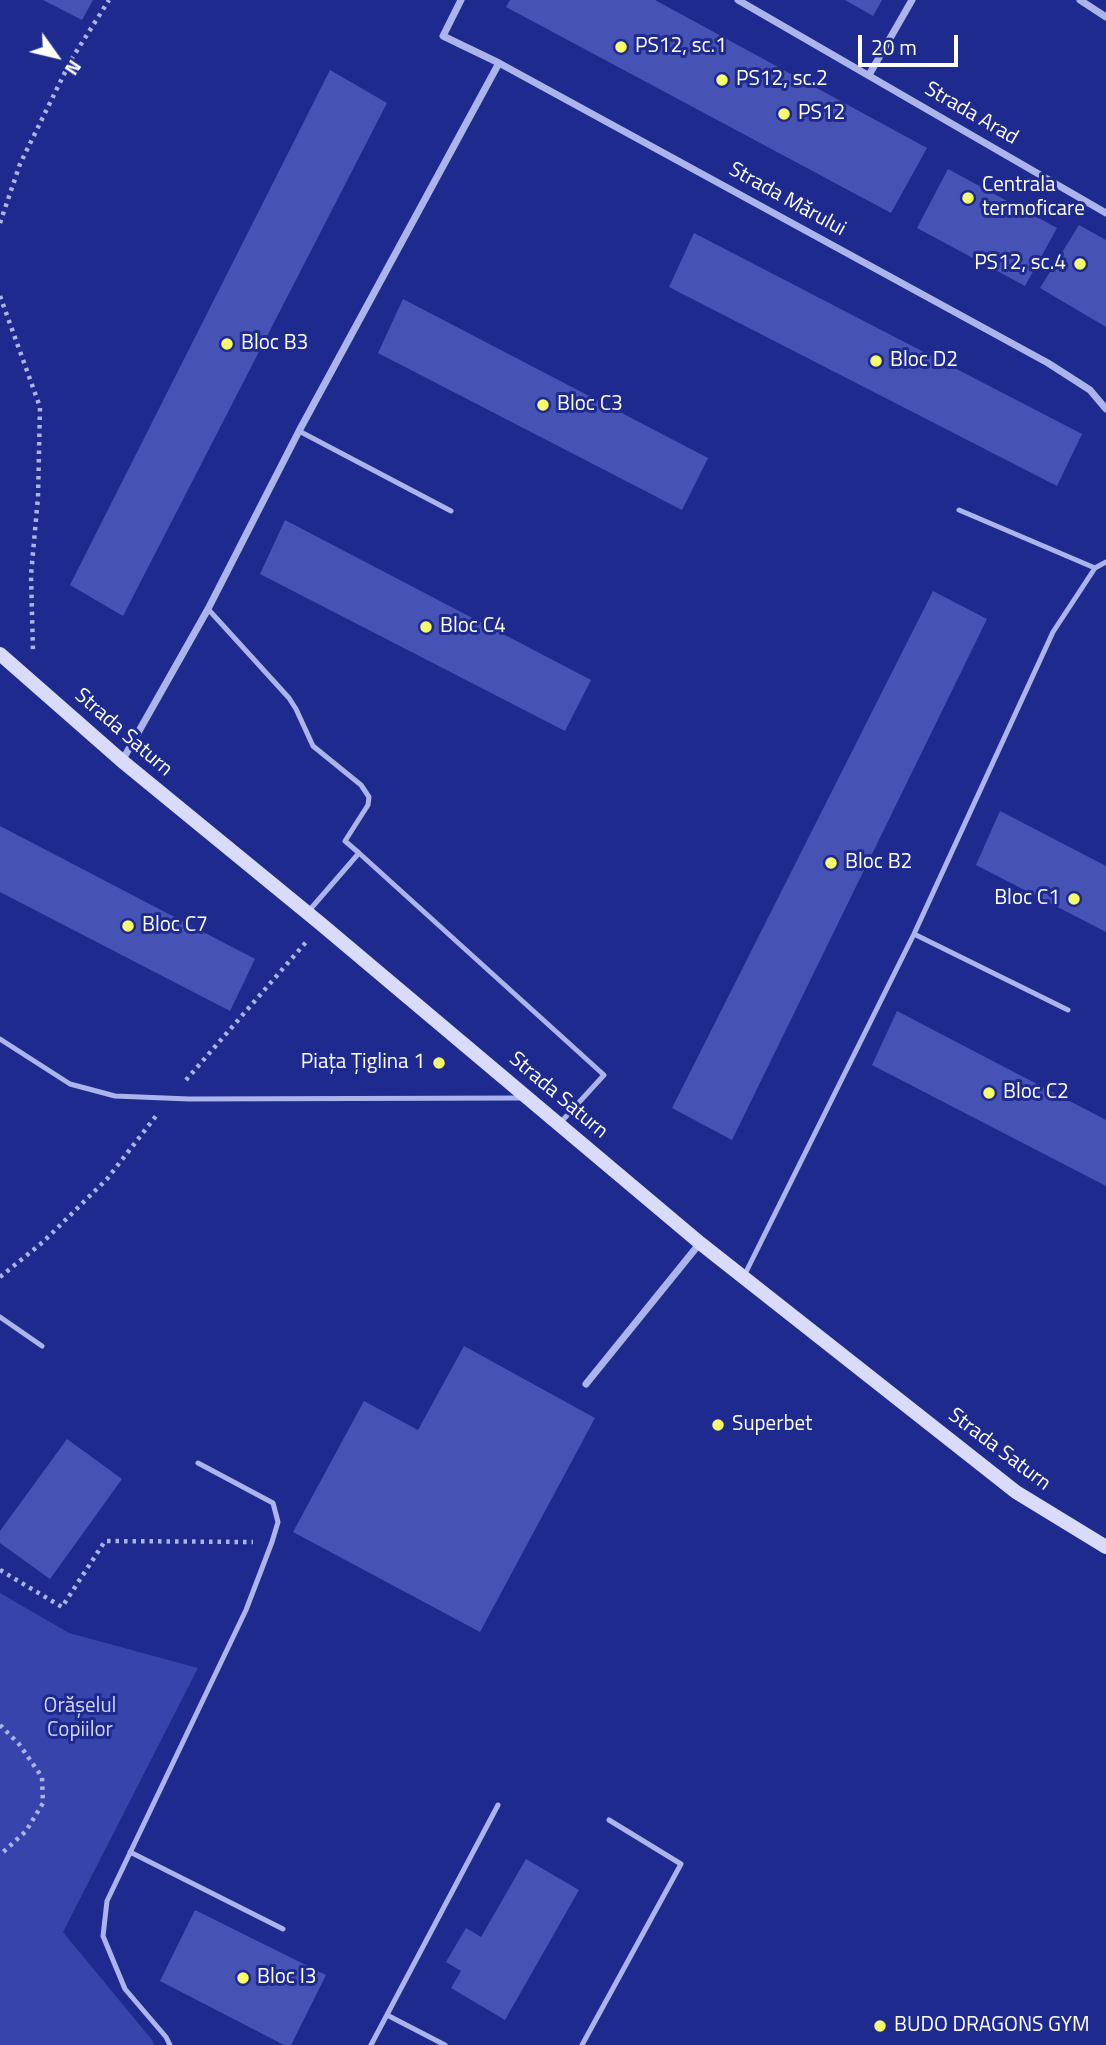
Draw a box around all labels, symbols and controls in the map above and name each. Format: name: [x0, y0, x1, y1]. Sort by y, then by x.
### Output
north arrow: [21, 21, 91, 91]
scale bar: [861, 21, 961, 65]
text: 20 m: [871, 31, 917, 63]
place label: PS12, sc.1: [635, 34, 727, 60]
marker: PS12, sc.1: [613, 39, 629, 55]
text: N: [58, 54, 90, 82]
place label: PS12, sc.2: [736, 67, 828, 93]
marker: PS12, sc.2: [714, 72, 730, 88]
street label: Strada Arad: [920, 77, 1022, 151]
place label: PS12: [798, 101, 845, 127]
marker: PS12: [776, 106, 792, 122]
street label: Strada Mărului: [724, 158, 850, 242]
place label: Centrala termoficare: [982, 173, 1085, 223]
marker: Centrala termoficare: [960, 190, 976, 206]
place label: PS12, sc.4: [974, 251, 1066, 277]
marker: PS12, sc.4: [1072, 256, 1088, 272]
place label: Bloc B3: [241, 331, 308, 357]
marker: Bloc B3: [219, 336, 235, 352]
place label: Bloc D2: [890, 348, 958, 374]
marker: Bloc D2: [868, 353, 884, 369]
place label: Bloc C3: [557, 392, 623, 418]
marker: Bloc C3: [535, 397, 551, 413]
place label: Bloc C4: [440, 614, 506, 640]
marker: Bloc C4: [418, 619, 434, 635]
street label: Strada Saturn: [69, 684, 177, 782]
place label: Bloc B2: [845, 850, 912, 876]
marker: Bloc B2: [823, 855, 839, 871]
place label: Bloc C1: [994, 886, 1060, 912]
marker: Bloc C1: [1066, 891, 1082, 907]
place label: Bloc C7: [142, 913, 208, 939]
marker: Bloc C7: [120, 918, 136, 934]
street label: Strada Saturn: [503, 1047, 613, 1145]
place label: Piața Țiglina 1: [301, 1050, 425, 1076]
marker: Piața Țiglina 1: [431, 1055, 447, 1071]
place label: Bloc C2: [1003, 1080, 1069, 1106]
marker: Bloc C2: [981, 1085, 997, 1101]
street label: Strada Saturn: [943, 1403, 1055, 1497]
place label: Superbet: [732, 1412, 812, 1438]
marker: Superbet: [710, 1417, 726, 1433]
park label: Orășelul Copiilor: [44, 1694, 116, 1744]
place label: Bloc I3: [257, 1965, 317, 1991]
marker: Bloc I3: [235, 1970, 251, 1986]
place label: BUDO DRAGONS GYM: [894, 2013, 1090, 2039]
marker: BUDO DRAGONS GYM: [872, 2018, 888, 2034]

